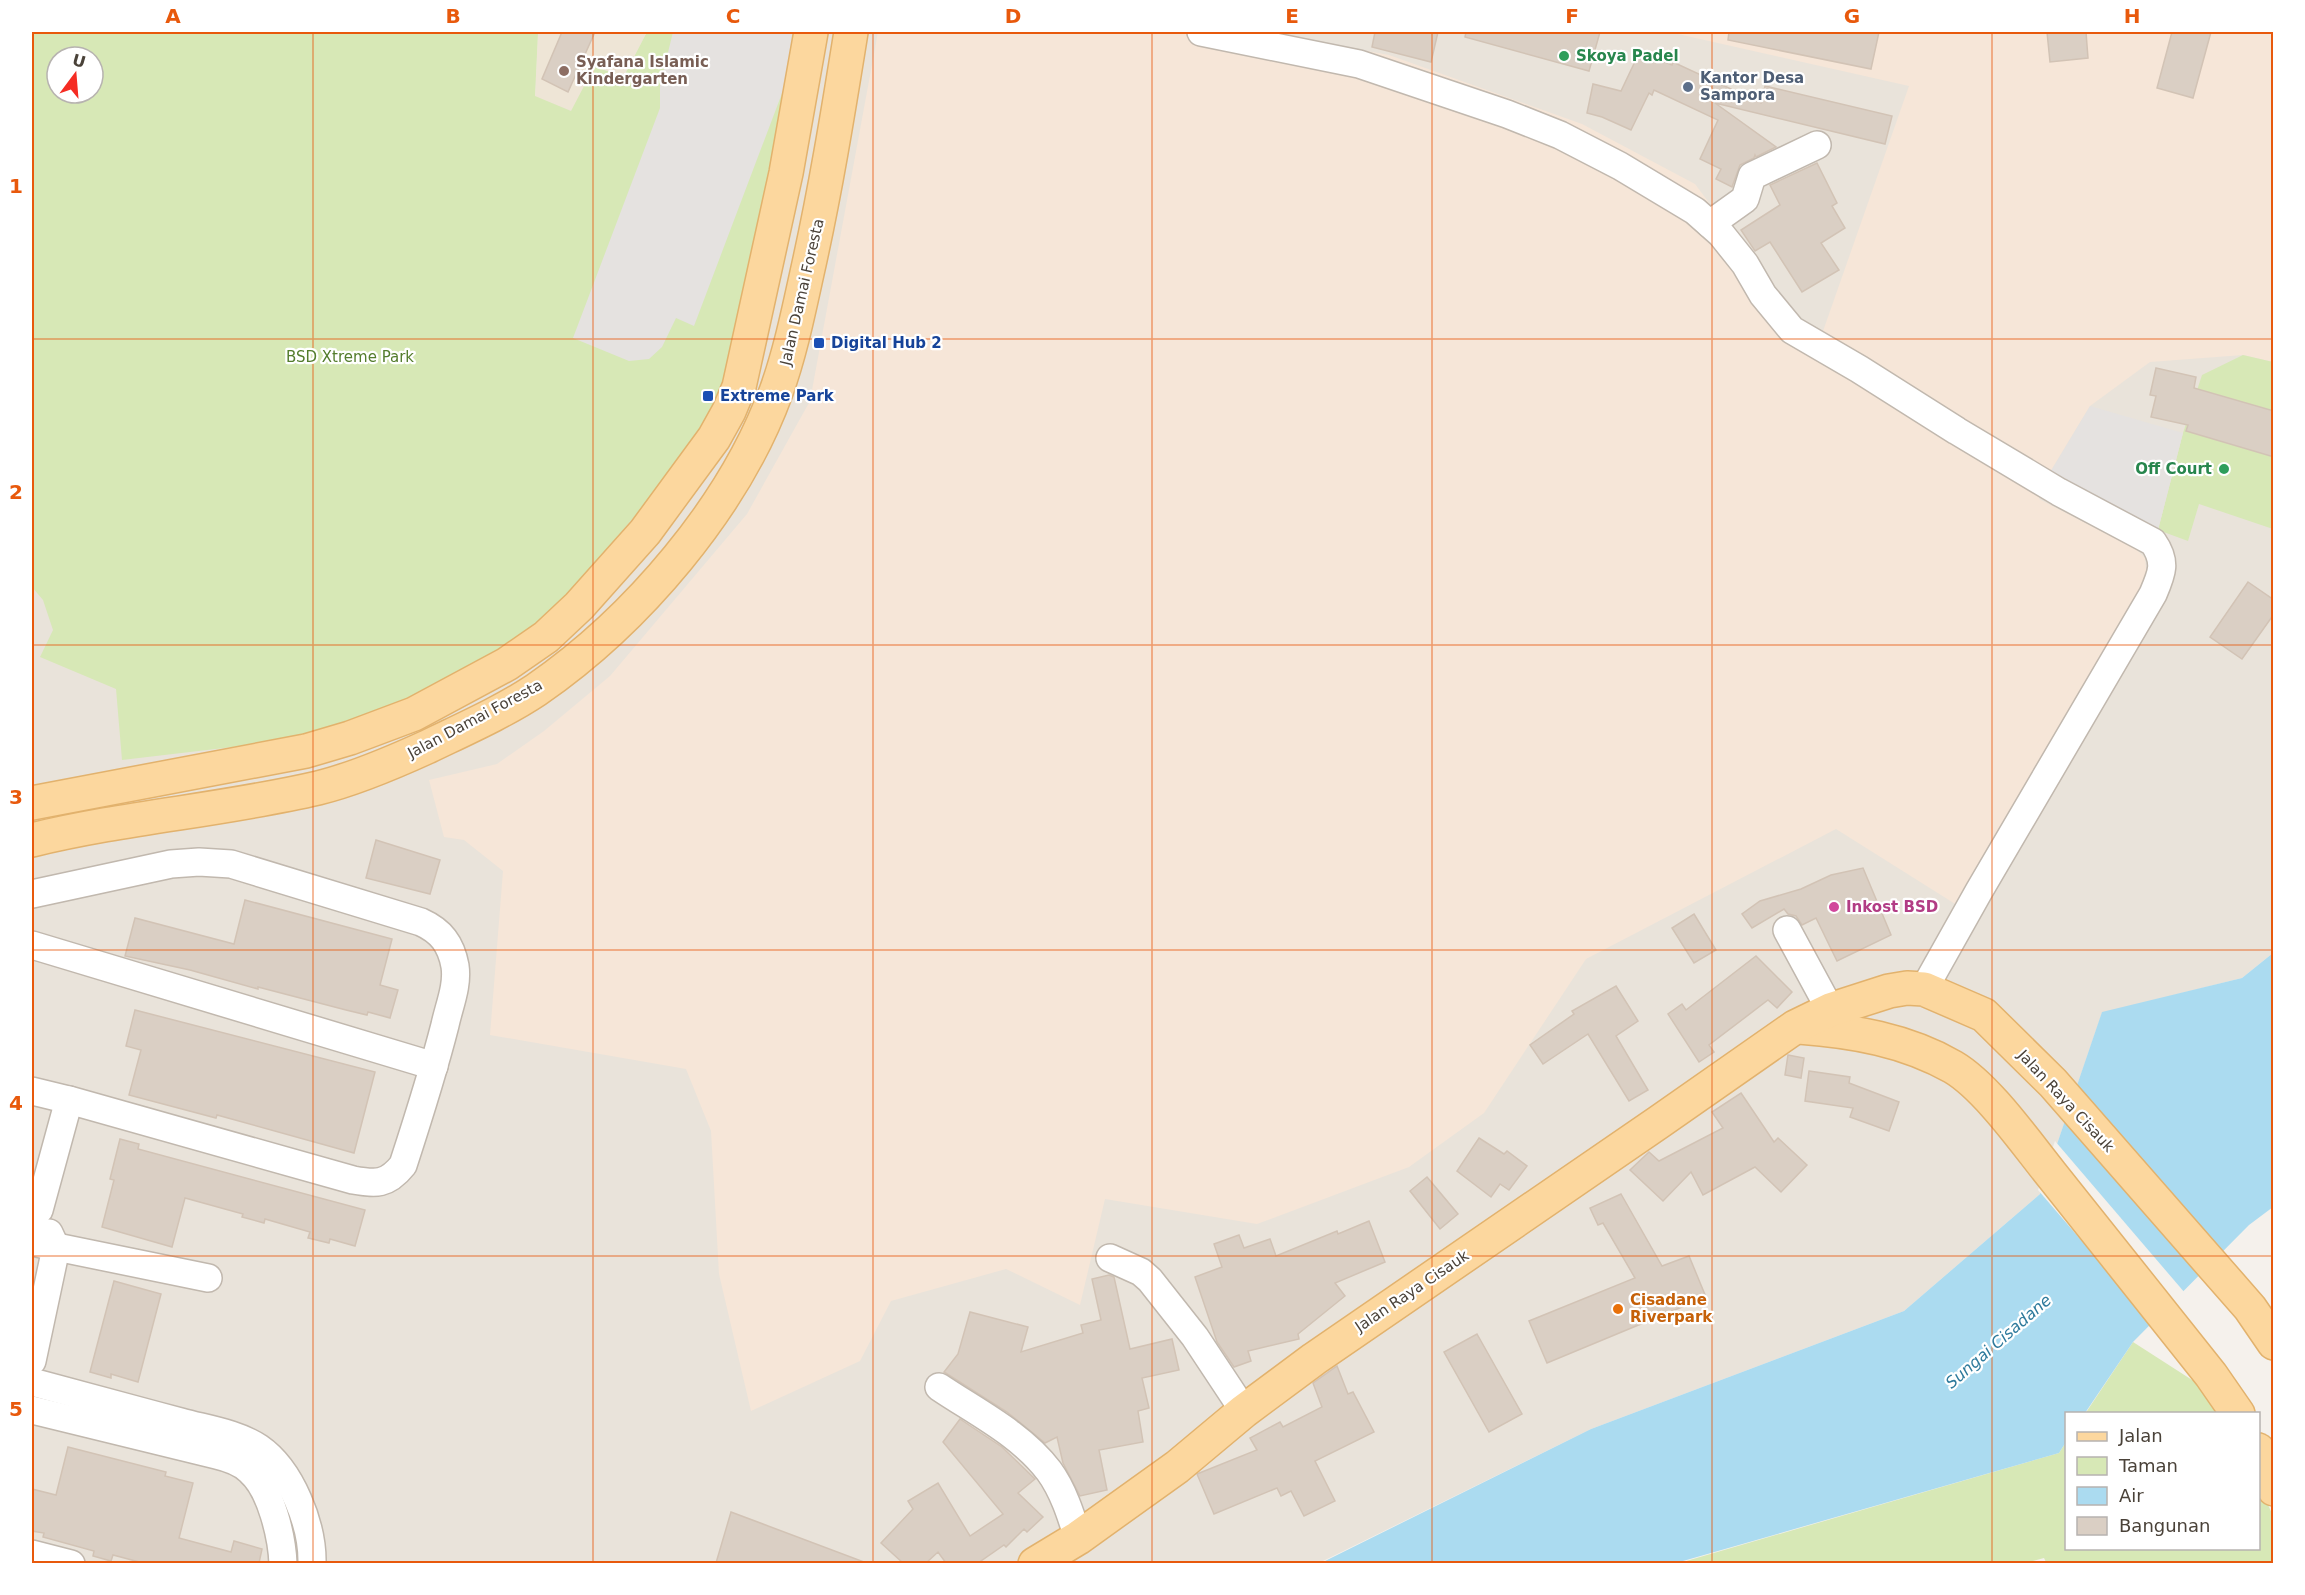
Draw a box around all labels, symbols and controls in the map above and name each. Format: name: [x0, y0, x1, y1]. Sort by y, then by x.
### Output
text: A: [165, 4, 181, 28]
text: B: [445, 4, 461, 28]
text: C: [726, 4, 740, 28]
text: D: [1005, 4, 1021, 28]
text: E: [1285, 4, 1299, 28]
text: F: [1565, 4, 1579, 28]
text: G: [1844, 4, 1860, 28]
text: H: [2124, 4, 2140, 28]
north arrow: [45, 45, 105, 105]
place label: Skoya Padel: [1576, 47, 1679, 65]
marker: Skoya Padel: [1557, 49, 1571, 63]
text: U: [70, 50, 88, 72]
place label: Syafana Islamic Kindergarten: [576, 53, 709, 88]
marker: Syafana Islamic Kindergarten: [557, 64, 571, 78]
place label: Kantor Desa Sampora: [1700, 69, 1804, 104]
marker: Kantor Desa Sampora: [1681, 80, 1695, 94]
text: 1: [9, 174, 23, 198]
street label: Jalan Damai Foresta: [776, 217, 828, 368]
place label: Digital Hub 2: [831, 334, 942, 352]
marker: Digital Hub 2: [812, 336, 826, 350]
park label: BSD Xtreme Park: [286, 348, 414, 366]
place label: Extreme Park: [720, 387, 835, 405]
marker: Extreme Park: [701, 389, 715, 403]
place label: Off Court: [2135, 460, 2212, 478]
marker: Off Court: [2217, 462, 2231, 476]
text: 2: [9, 480, 23, 504]
street label: Jalan Damai Foresta: [404, 676, 545, 763]
text: 3: [9, 785, 23, 809]
place label: Inkost BSD: [1846, 898, 1938, 916]
marker: Inkost BSD: [1827, 900, 1841, 914]
street label: Jalan Raya Cisauk: [2013, 1045, 2118, 1156]
text: 4: [9, 1091, 23, 1115]
street label: Jalan Raya Cisauk: [1351, 1246, 1473, 1336]
water label: Sungai Cisadane: [1942, 1290, 2055, 1392]
place label: Cisadane Riverpark: [1630, 1291, 1713, 1326]
marker: Cisadane Riverpark: [1611, 1302, 1625, 1316]
text: 5: [9, 1397, 23, 1421]
legend: [2065, 1412, 2260, 1550]
text: Jalan: [2118, 1425, 2163, 1446]
text: Taman: [2118, 1455, 2178, 1476]
text: Air: [2119, 1485, 2144, 1506]
text: Bangunan: [2119, 1515, 2210, 1536]

